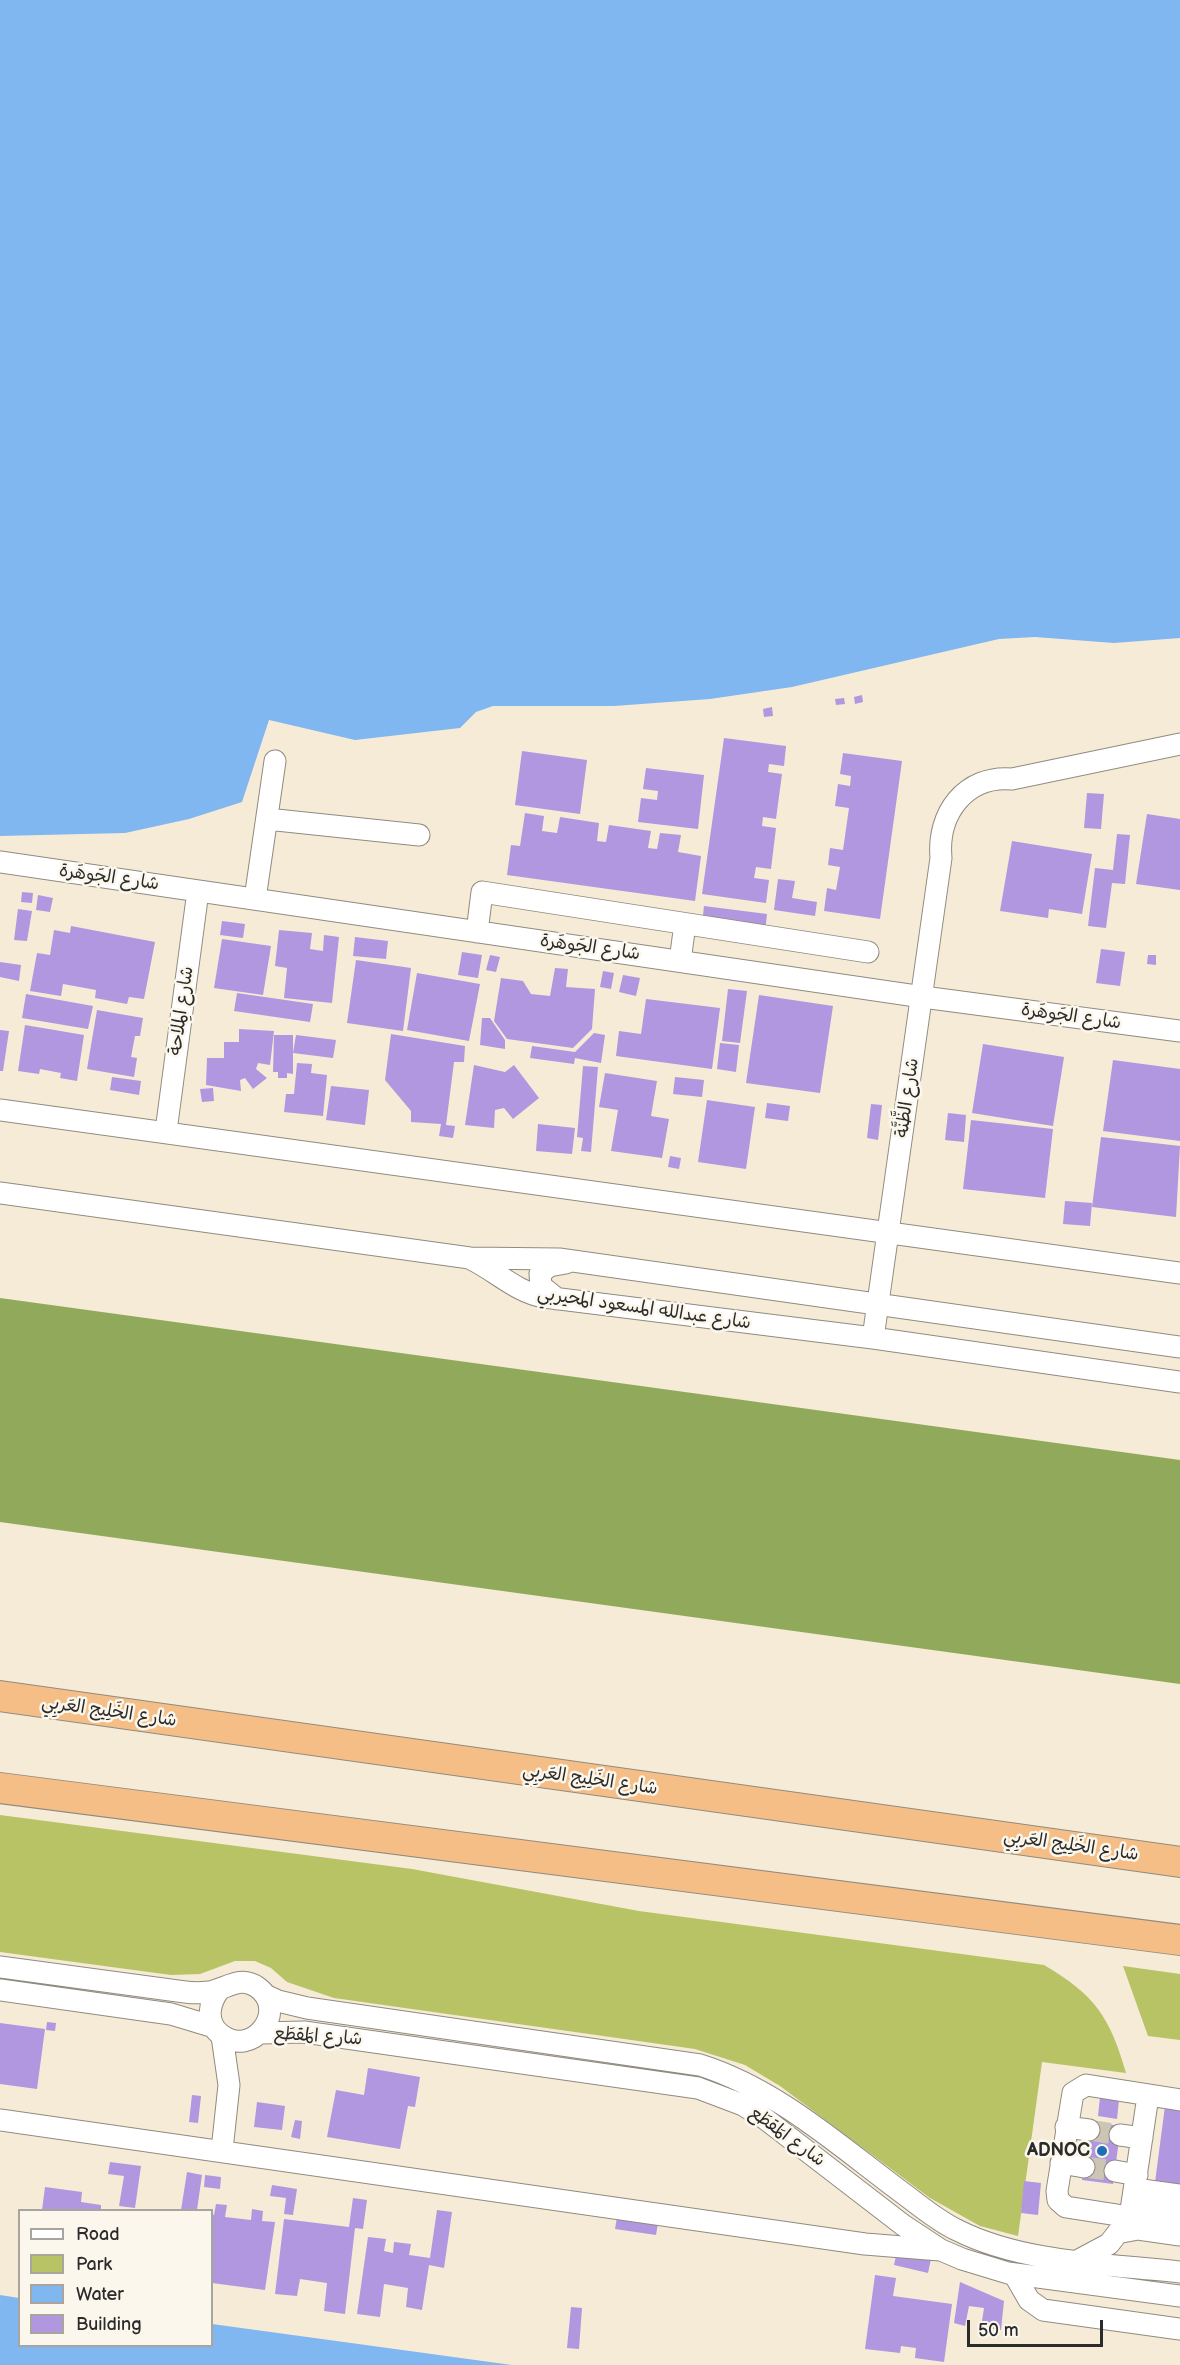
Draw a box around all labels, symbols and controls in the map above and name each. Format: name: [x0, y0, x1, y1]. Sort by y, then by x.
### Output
street label: شارع الجَوهَرة: [58, 860, 160, 896]
street label: شارع الجَوهَرة: [539, 930, 641, 966]
street label: شارع المِلاحة: [165, 965, 199, 1057]
street label: شارع الجَوهَرة: [1020, 999, 1122, 1035]
street label: شارع الظَّنَّة: [892, 1057, 924, 1139]
street label: شارع عبدالله المسعود المحيربي: [536, 1283, 752, 1335]
street label: شارع الخَلِيج العَربِي: [40, 1692, 178, 1732]
street label: شارع الخَلِيج العَربِي: [521, 1760, 659, 1800]
street label: شارع الخَلِيج العَربِي: [1002, 1826, 1140, 1866]
street label: شارع المَقطَع: [273, 2023, 363, 2051]
street label: شارع المَقطَع: [745, 2102, 829, 2172]
place label: ADNOC: [1027, 2140, 1090, 2162]
marker: ADNOC: [1095, 2144, 1109, 2158]
legend: [18, 2209, 213, 2347]
text: Road: [76, 2224, 120, 2245]
text: Park: [76, 2254, 112, 2275]
text: Water: [76, 2284, 124, 2305]
scale bar: [970, 2308, 1106, 2346]
text: Building: [76, 2314, 142, 2335]
text: 50 m: [978, 2320, 1019, 2341]

